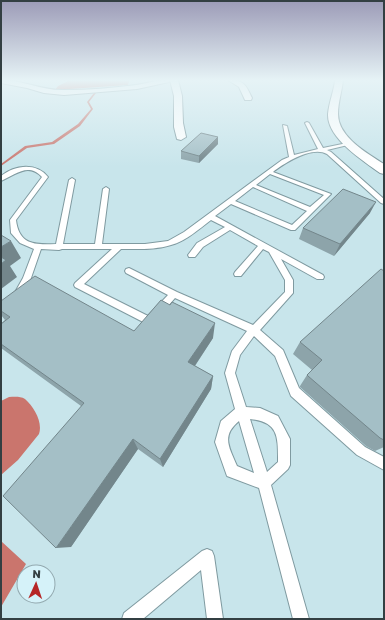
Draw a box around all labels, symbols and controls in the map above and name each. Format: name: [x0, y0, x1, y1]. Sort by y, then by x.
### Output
north arrow: [16, 564, 56, 604]
text: N: [32, 567, 41, 580]

